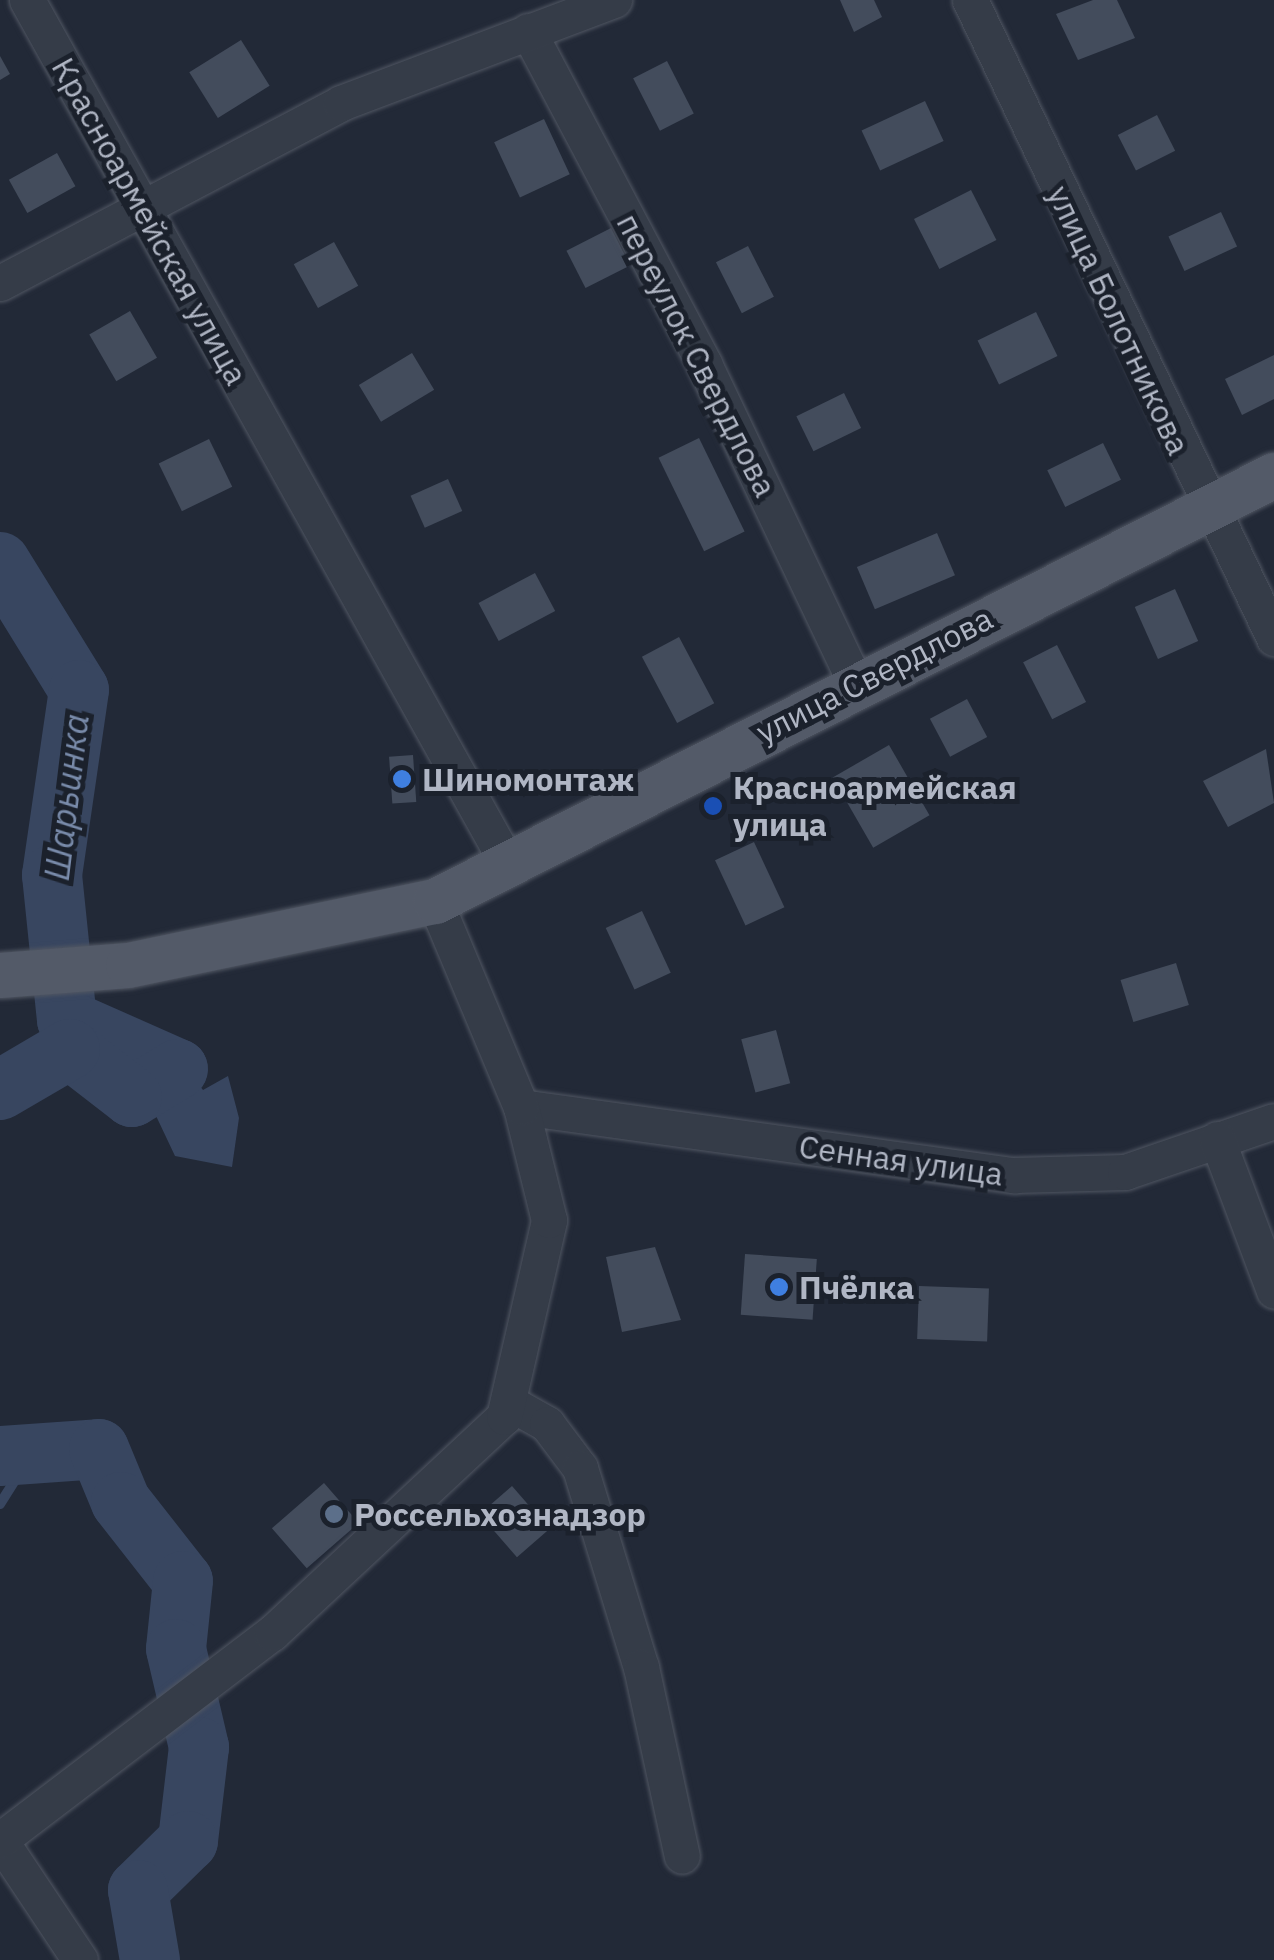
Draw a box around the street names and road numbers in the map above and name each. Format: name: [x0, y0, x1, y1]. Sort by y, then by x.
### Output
street label: Красноармейская улица: [44, 51, 256, 391]
street label: улица Болотникова: [1040, 179, 1198, 461]
street label: переулок Свердлова: [609, 207, 785, 503]
street label: улица Свердлова: [749, 599, 999, 751]
street label: Сенная улица: [797, 1127, 1005, 1193]

